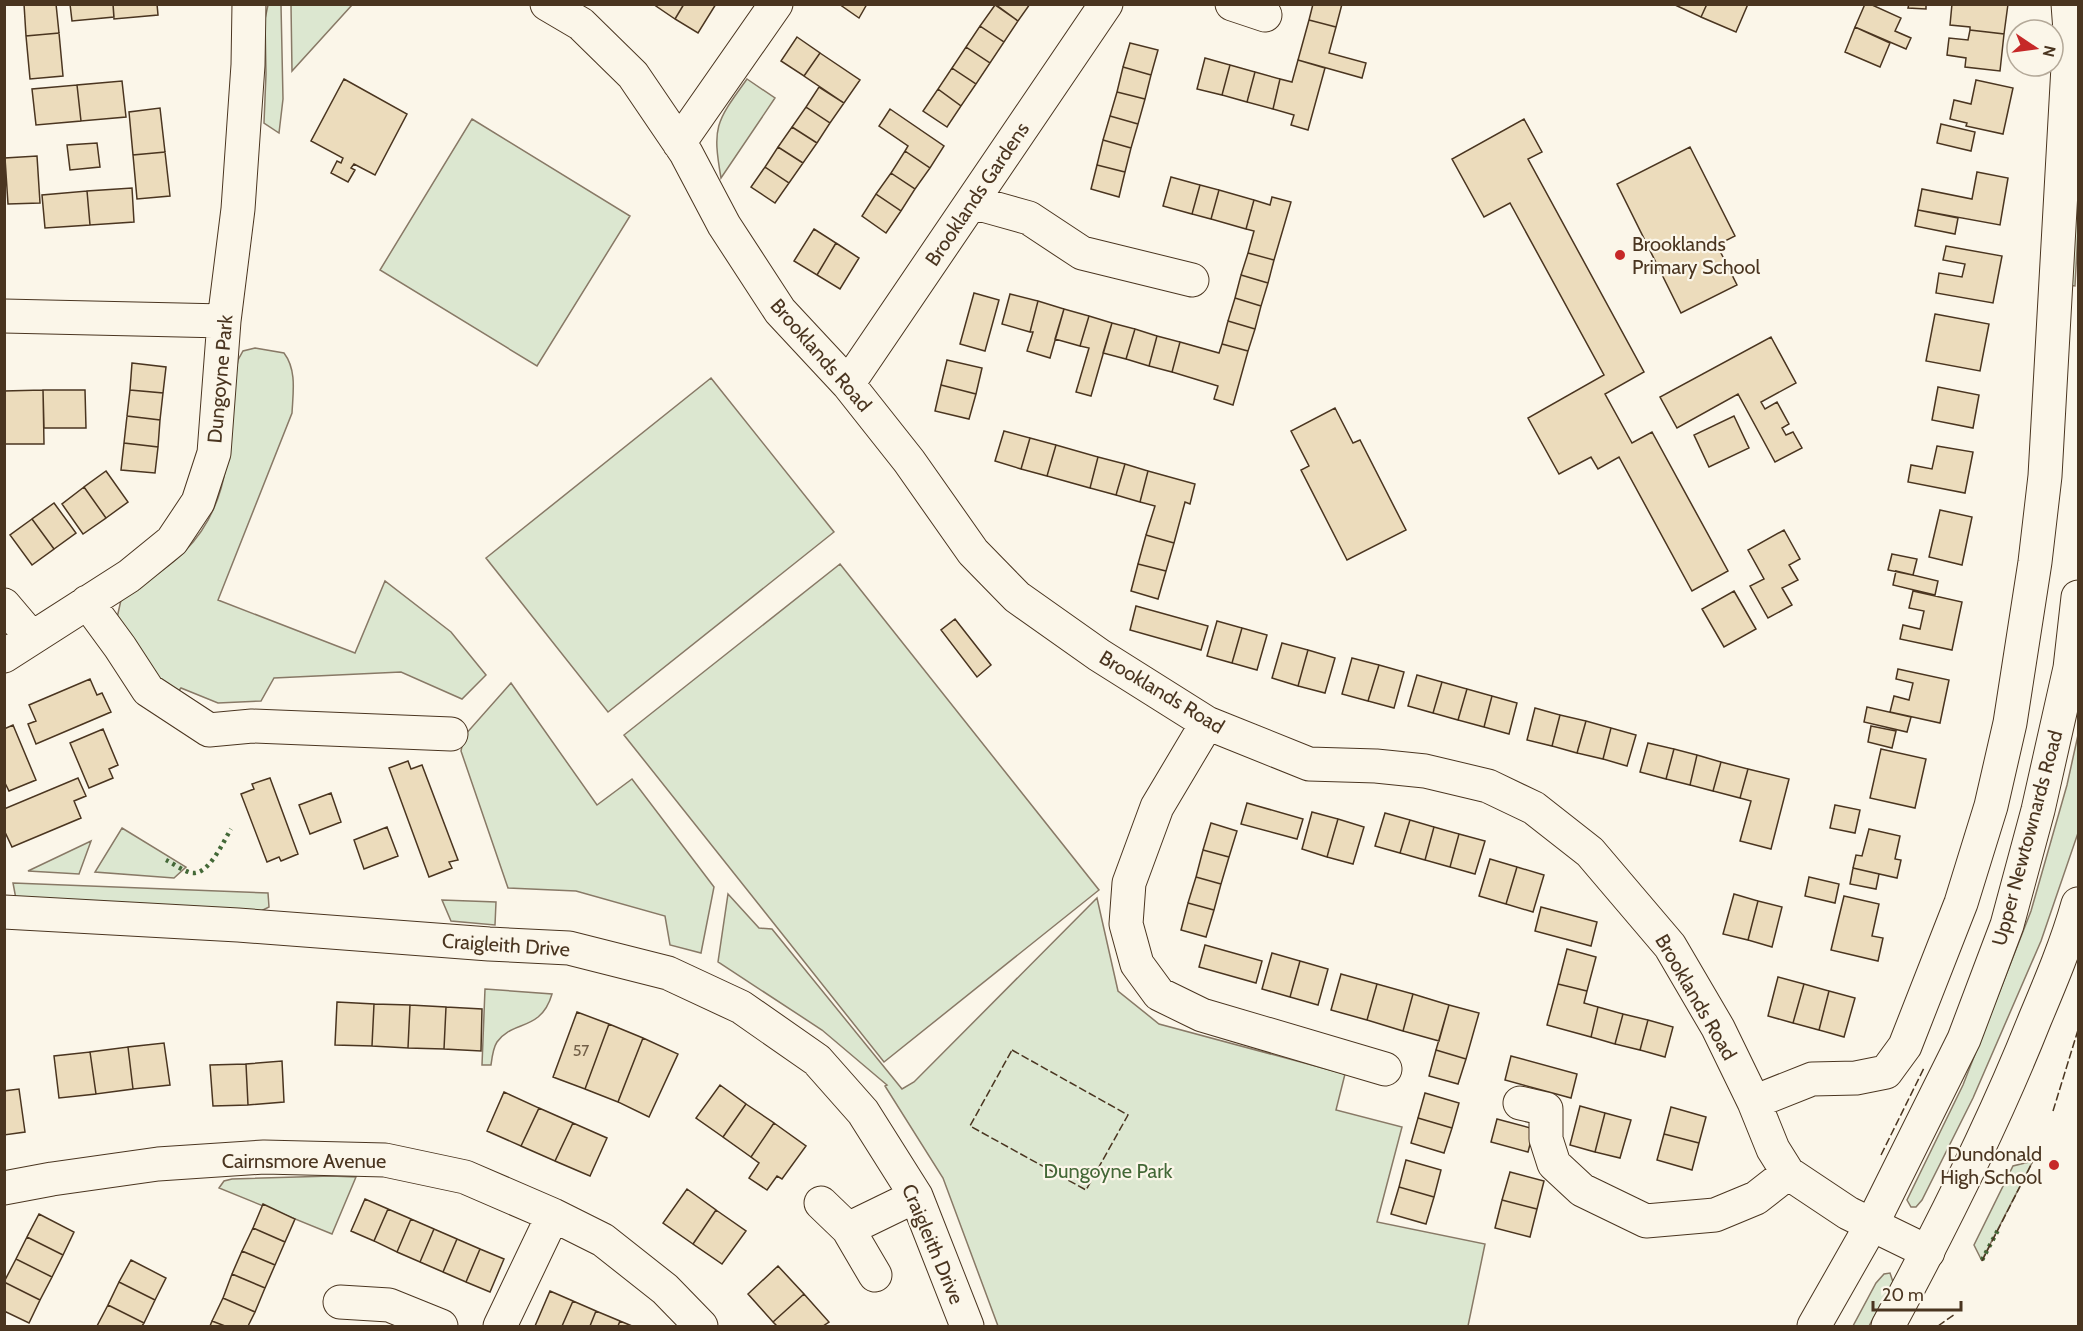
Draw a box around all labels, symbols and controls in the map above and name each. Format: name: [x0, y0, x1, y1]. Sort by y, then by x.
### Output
north arrow: [2005, 18, 2065, 78]
text: N: [2039, 44, 2060, 59]
street label: Brooklands Gardens: [920, 118, 1034, 270]
place label: Brooklands Primary School: [1632, 232, 1760, 279]
marker: Brooklands Primary School: [1613, 248, 1627, 262]
street label: Brooklands Road: [765, 294, 877, 416]
street label: Dungoyne Park: [202, 314, 238, 444]
street label: Brooklands Road: [1095, 645, 1229, 739]
street label: Upper Newtownards Road: [1987, 728, 2067, 948]
street label: Craigleith Drive: [441, 929, 571, 961]
street label: Brooklands Road: [1650, 930, 1742, 1064]
house number: 57: [573, 1041, 589, 1060]
place label: Dundonald High School: [1940, 1142, 2042, 1189]
street label: Cairnsmore Avenue: [222, 1149, 386, 1173]
marker: Dundonald High School: [2047, 1158, 2061, 1172]
park label: Dungoyne Park: [1044, 1159, 1172, 1183]
street label: Craigleith Drive: [897, 1180, 969, 1308]
scale bar: [1873, 1274, 1962, 1312]
text: 20 m: [1882, 1284, 1924, 1306]

